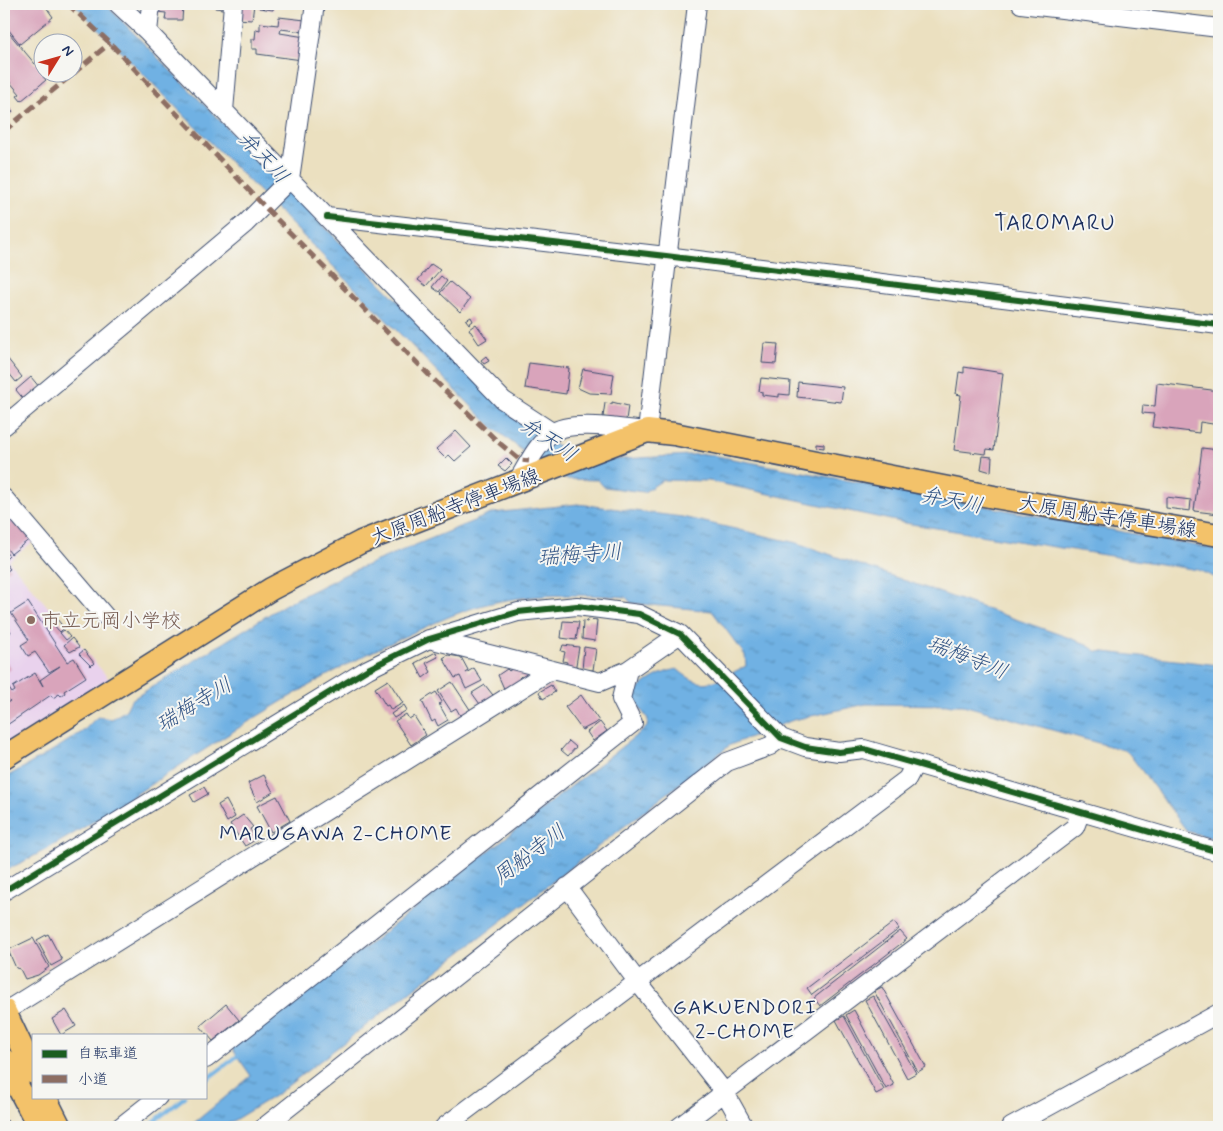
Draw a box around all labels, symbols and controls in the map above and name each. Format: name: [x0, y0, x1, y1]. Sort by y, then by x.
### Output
north arrow: [32, 32, 82, 82]
text: N: [58, 42, 78, 60]
water label: 弁天川: [232, 125, 295, 190]
district label: TAROMARU: [994, 210, 1116, 238]
water label: 弁天川: [514, 411, 582, 469]
street label: 大原周船寺停車場線: [367, 463, 544, 552]
water label: 弁天川: [918, 481, 985, 521]
street label: 大原周船寺停車場線: [1017, 490, 1199, 545]
water label: 瑞梅寺川: [537, 538, 623, 572]
place label: 市立元岡小学校: [41, 608, 181, 635]
marker: 市立元岡小学校: [25, 614, 37, 626]
water label: 瑞梅寺川: [923, 629, 1012, 687]
water label: 瑞梅寺川: [151, 671, 238, 738]
water label: 周船寺川: [488, 818, 572, 891]
district label: MARUGAWA 2-CHOME: [219, 820, 453, 848]
district label: GAKUENDORI 2-CHOME: [673, 994, 817, 1046]
legend: [32, 1034, 208, 1098]
text: 自転車道: [78, 1044, 138, 1064]
text: 小道: [78, 1070, 108, 1090]

